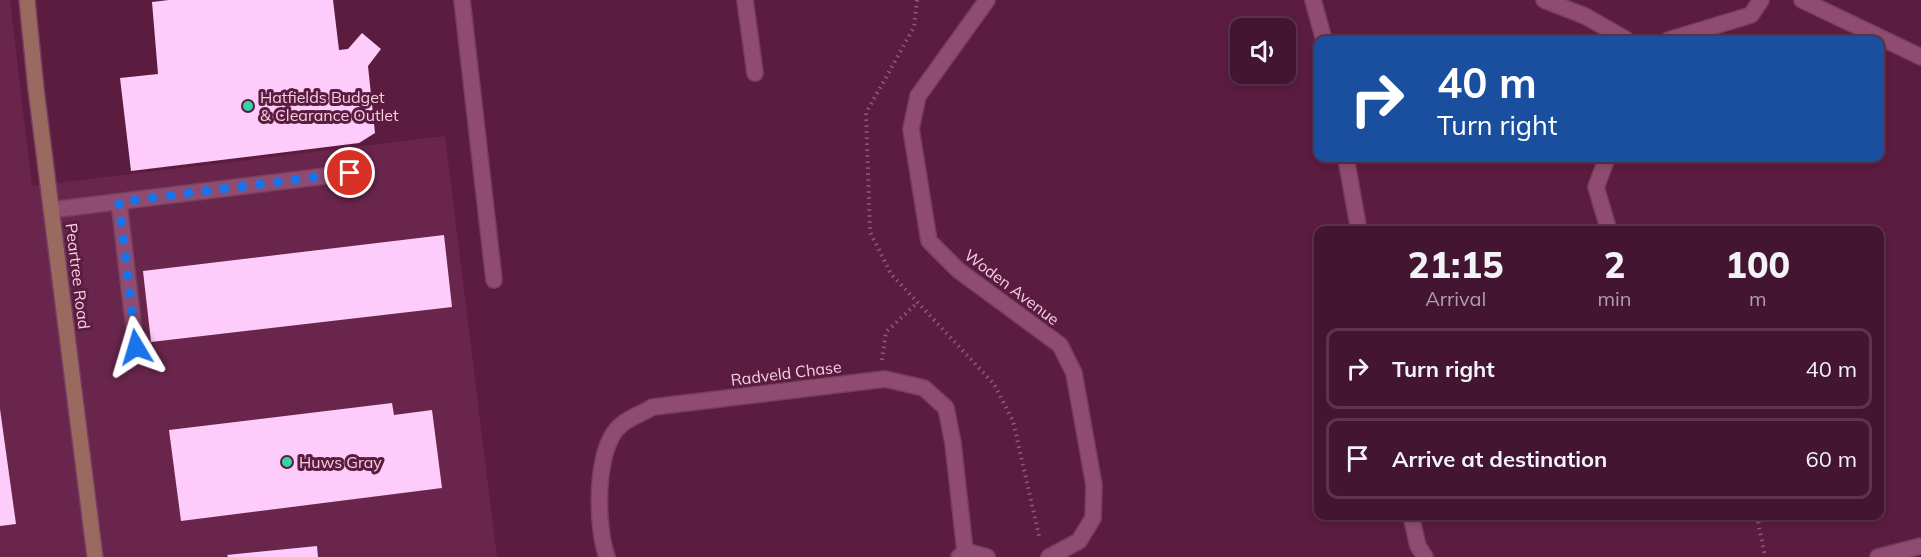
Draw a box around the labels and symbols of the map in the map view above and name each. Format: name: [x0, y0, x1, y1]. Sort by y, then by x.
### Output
place label: Hatfields Budget & Clearance Outlet: [260, 87, 399, 125]
marker: Hatfields Budget & Clearance Outlet: [241, 99, 255, 113]
pin: [324, 147, 375, 198]
street label: Peartree Road: [62, 222, 94, 330]
street label: Woden Avenue: [961, 245, 1063, 329]
position arrow: [104, 315, 168, 379]
street label: Radveld Chase: [729, 356, 843, 390]
place label: Huws Gray: [299, 452, 382, 472]
marker: Huws Gray: [280, 455, 294, 469]

